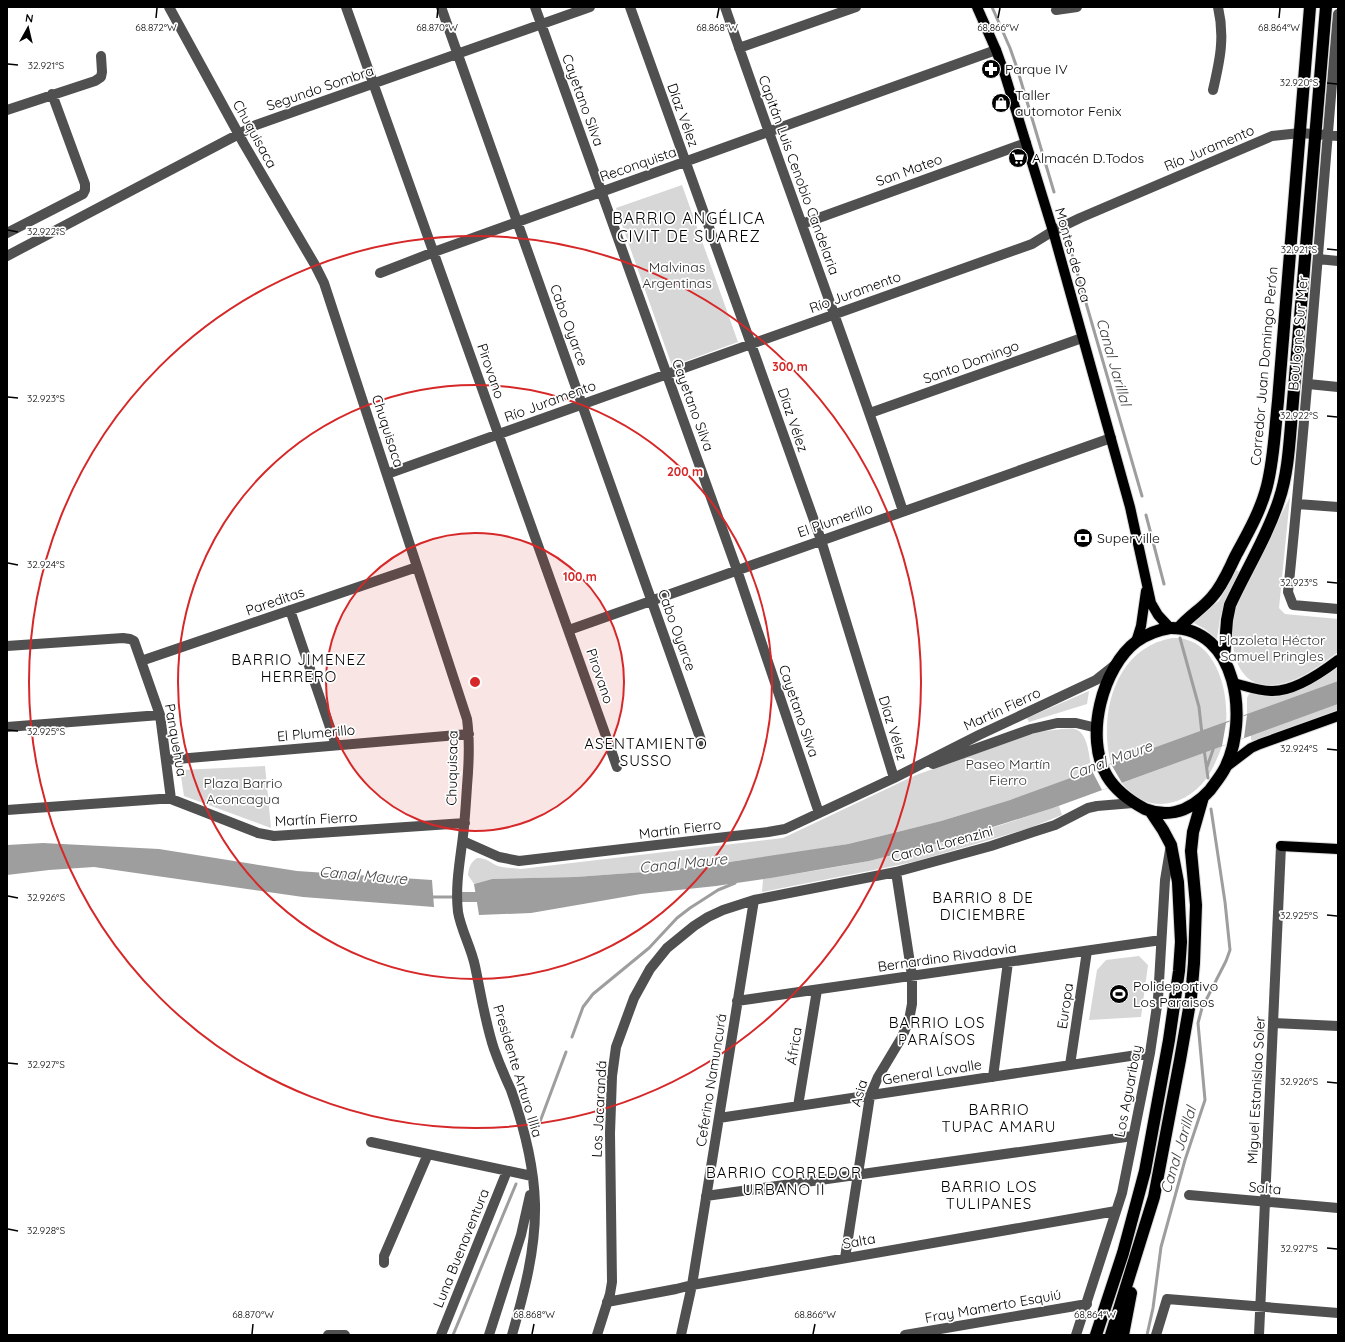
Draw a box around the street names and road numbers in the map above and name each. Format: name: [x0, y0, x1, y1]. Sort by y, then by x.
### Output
street label: Cayetano Silva: [558, 52, 608, 148]
street label: Segundo Sombra: [264, 61, 376, 115]
street label: Capitán Luis Cenobio Candelaria: [754, 73, 844, 277]
street label: Díaz Vélez: [663, 81, 703, 150]
street label: Chuquisaca: [229, 97, 281, 171]
street label: Río Juramento: [1161, 121, 1257, 175]
street label: Reconquista: [597, 142, 679, 186]
street label: San Mateo: [873, 150, 945, 190]
street label: Montes de Oca: [1051, 205, 1095, 305]
street label: Corredor Juan Domingo Perón: [1246, 266, 1282, 466]
street label: Río Juramento: [807, 267, 903, 317]
street label: Boulogne Sur Mer: [1284, 274, 1312, 391]
street label: Cabo Oyarce: [546, 282, 592, 368]
street label: Santo Domingo: [921, 336, 1021, 388]
street label: Pirovano: [473, 341, 509, 401]
street label: Cayetano Silva: [668, 357, 718, 453]
street label: Río Juramento: [502, 376, 598, 426]
street label: Díaz Vélez: [774, 386, 812, 455]
street label: Chuquisaca: [368, 392, 408, 470]
street label: El Plumerillo: [795, 499, 875, 541]
street label: Pareditas: [243, 583, 307, 619]
street label: Cabo Oyarce: [654, 587, 700, 673]
street label: Pirovano: [582, 646, 618, 706]
street label: Cayetano Silva: [775, 662, 823, 760]
street label: Martín Fierro: [961, 683, 1043, 735]
street label: Díaz Vélez: [875, 693, 911, 763]
street label: Panquehua: [161, 702, 191, 778]
street label: El Plumerillo: [276, 721, 356, 745]
street label: Chuquisaca: [442, 730, 462, 806]
street label: Martín Fierro: [274, 808, 358, 830]
street label: Martín Fierro: [638, 815, 722, 843]
street label: Carola Lorenzini: [889, 822, 995, 866]
street label: Bernardino Rivadavia: [877, 938, 1017, 976]
street label: Europa: [1053, 982, 1077, 1030]
street label: Presidente Arturo Illia: [489, 1003, 547, 1139]
street label: Ceferino Namuncurá: [692, 1012, 730, 1148]
street label: Miguel Estanislao Soler: [1243, 1015, 1269, 1164]
street label: África: [782, 1026, 806, 1066]
street label: Los Aguaribay: [1110, 1043, 1146, 1139]
street label: General Lavalle: [881, 1055, 983, 1089]
street label: Los Jacarandá: [587, 1060, 611, 1158]
street label: Asia: [847, 1077, 871, 1109]
street label: Salta: [1248, 1178, 1282, 1198]
street label: Luna Buenaventura: [429, 1186, 493, 1310]
street label: Salta: [841, 1229, 877, 1253]
street label: Fray Mamerto Esquiú: [923, 1285, 1063, 1327]

